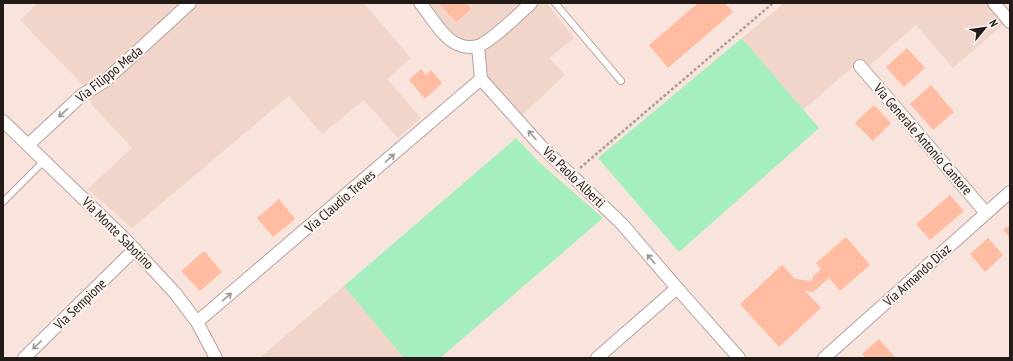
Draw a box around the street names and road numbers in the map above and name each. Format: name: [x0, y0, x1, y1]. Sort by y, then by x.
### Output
street label: Via Filippo Meda: [71, 42, 146, 107]
street label: Via Generale Antonio Cantore: [869, 79, 976, 199]
street label: Via Paolo Alberti: [538, 142, 609, 211]
street label: Via Claudio Treves: [300, 165, 379, 237]
street label: Via Monte Sabotino: [78, 193, 158, 273]
street label: Via Armando Diaz: [879, 240, 955, 311]
street label: Via Sempione: [49, 274, 110, 334]

